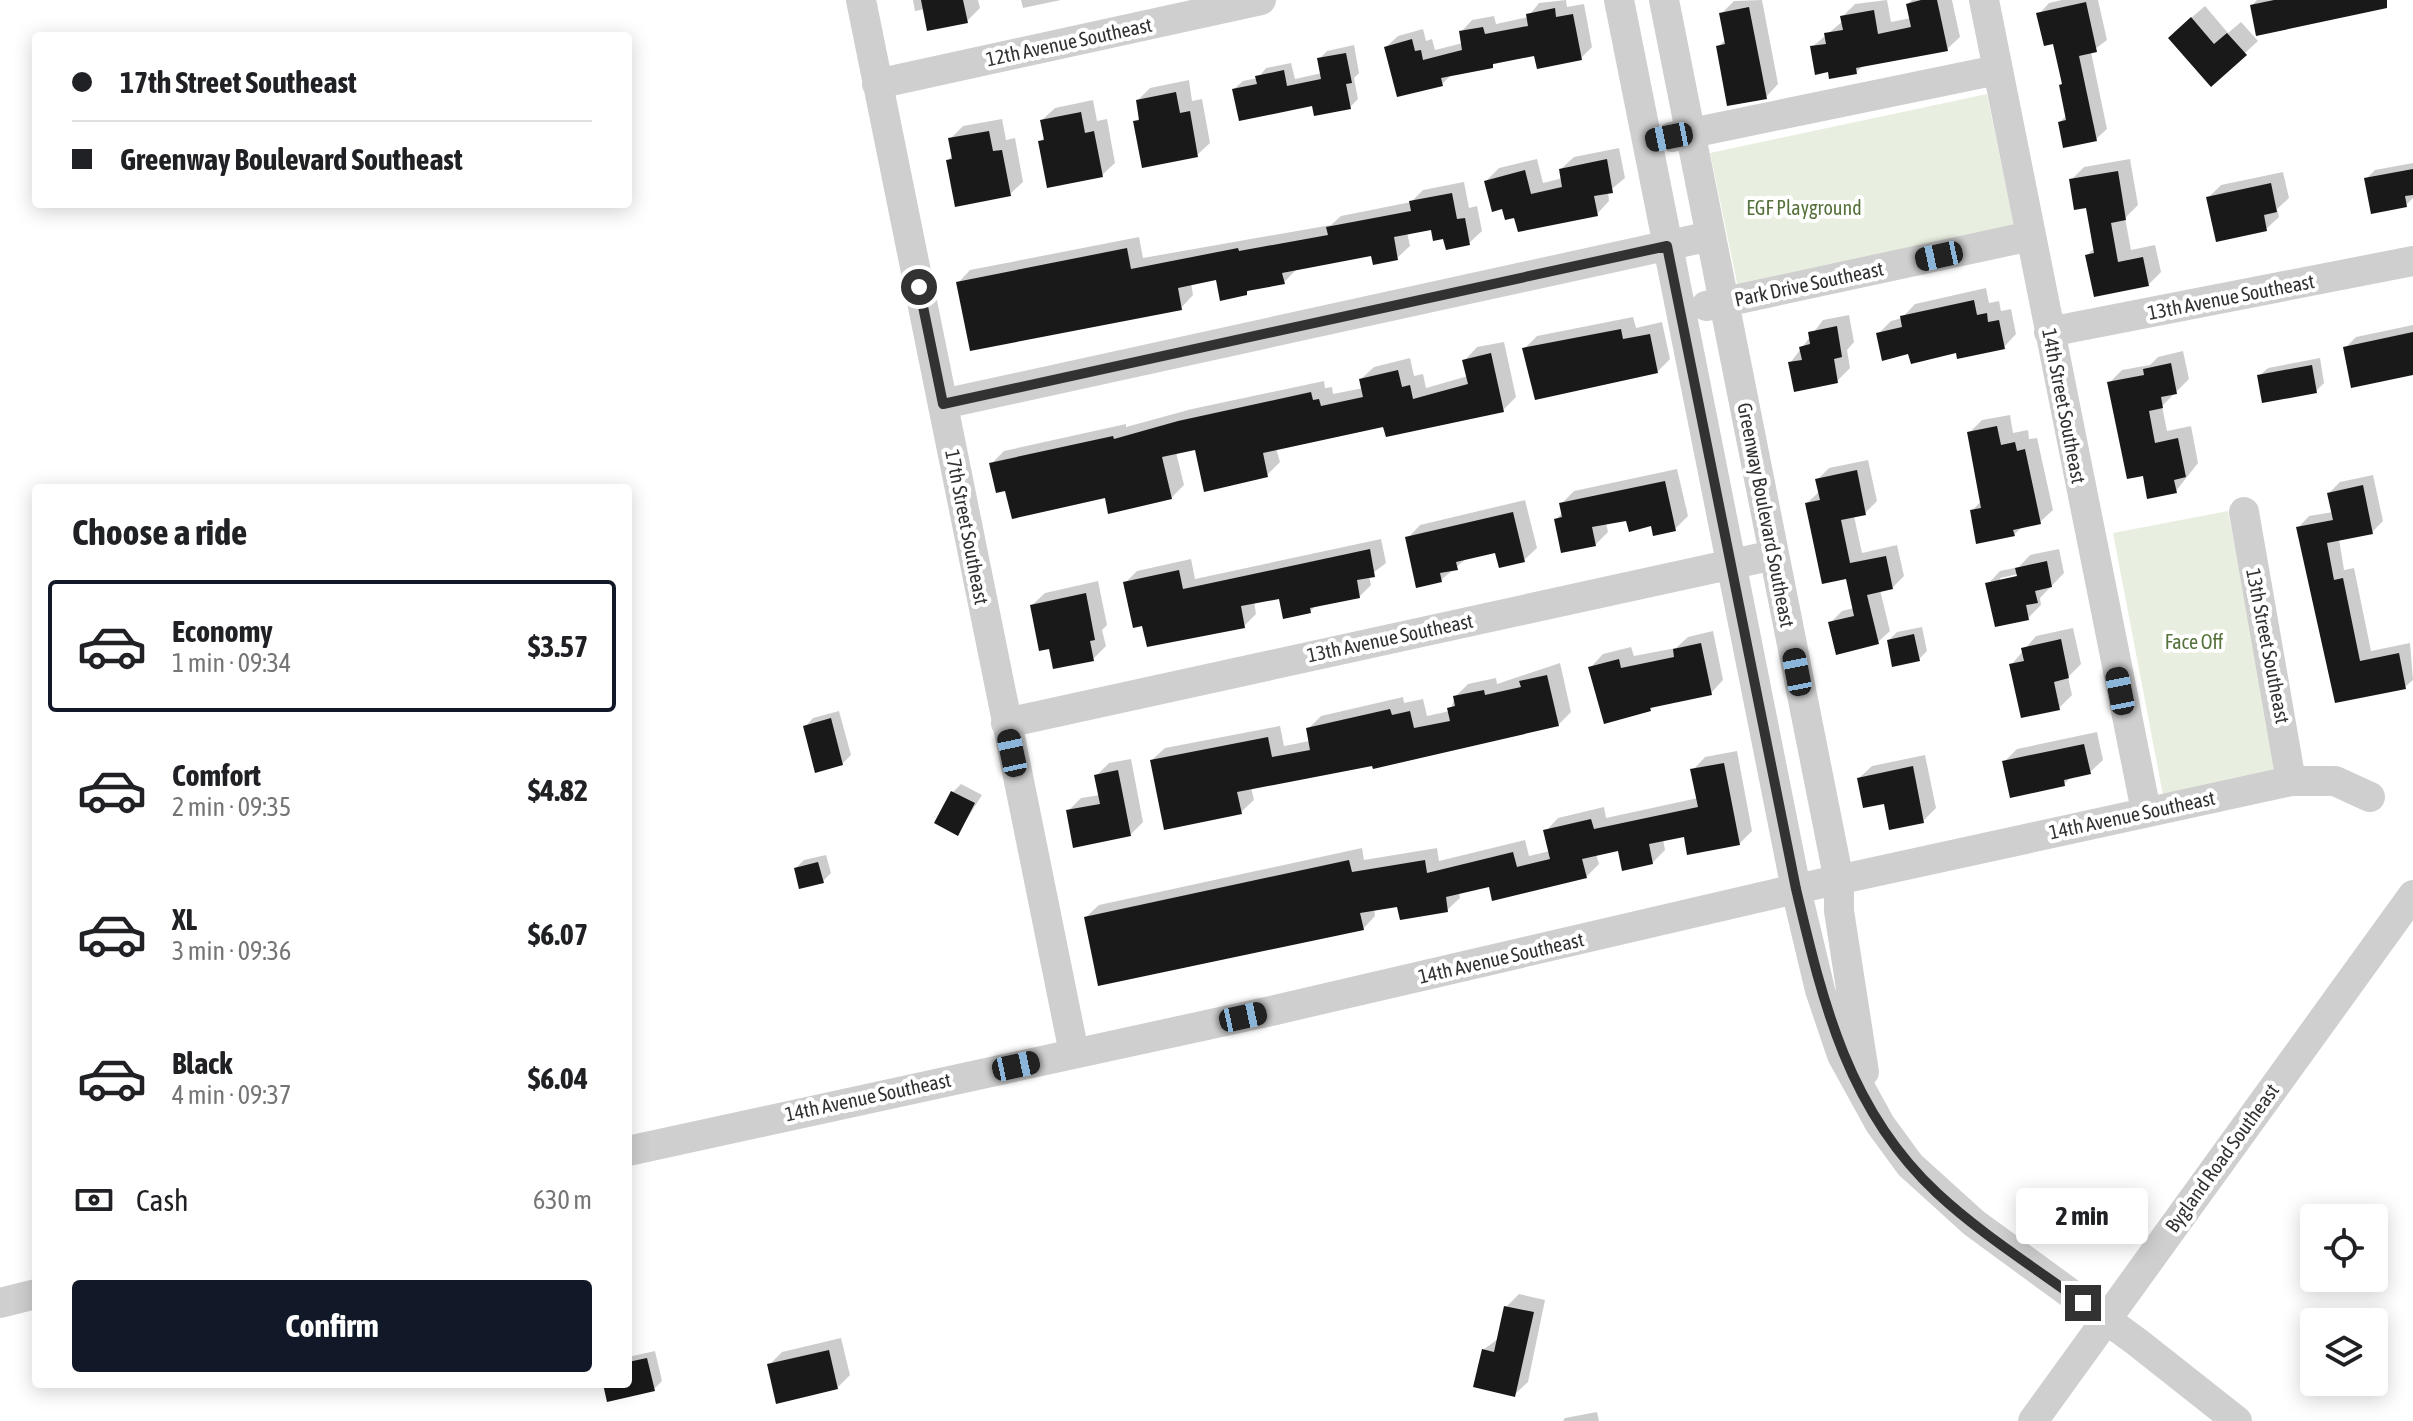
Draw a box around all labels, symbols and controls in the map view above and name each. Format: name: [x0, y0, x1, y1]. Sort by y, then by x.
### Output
street label: 12th Avenue Southeast: [984, 13, 1154, 70]
text: 17th Street Southeast: [120, 65, 357, 99]
car: [1643, 121, 1695, 153]
text: Greenway Boulevard Southeast: [120, 142, 463, 176]
park label: EGF Playground: [1746, 196, 1862, 219]
car: [1913, 239, 1965, 273]
street label: Park Drive Southeast: [1732, 256, 1886, 311]
route start: [901, 269, 937, 305]
street label: 13th Avenue Southeast: [2146, 269, 2316, 324]
street label: 14th Street Southeast: [2038, 326, 2091, 486]
street label: Greenway Boulevard Southeast: [1733, 401, 1800, 629]
street label: 17th Street Southeast: [941, 447, 994, 607]
text: Choose a ride: [72, 511, 247, 553]
street label: 13th Street Southeast: [2242, 566, 2295, 726]
street label: 13th Avenue Southeast: [1305, 609, 1475, 666]
icon: car: [76, 610, 148, 682]
text: Economy: [172, 614, 273, 648]
text: $3.57: [528, 629, 588, 663]
park label: Face Off: [2165, 630, 2224, 653]
car: [1781, 646, 1813, 698]
text: 1 min · 09:34: [172, 648, 291, 678]
car: [2104, 665, 2136, 717]
car: [995, 727, 1029, 779]
icon: car: [76, 754, 148, 826]
text: Comfort: [172, 758, 261, 792]
text: $4.82: [528, 773, 588, 807]
street label: 14th Avenue Southeast: [2047, 786, 2217, 843]
text: 2 min · 09:35: [172, 792, 291, 822]
icon: car: [76, 898, 148, 970]
text: XL: [172, 902, 197, 936]
text: $6.07: [528, 917, 588, 951]
street label: 14th Avenue Southeast: [1416, 927, 1586, 988]
text: 3 min · 09:36: [172, 936, 291, 966]
car: [1217, 1000, 1269, 1034]
icon: car: [76, 1042, 148, 1114]
text: Black: [172, 1046, 232, 1080]
car: [990, 1049, 1042, 1083]
text: $6.04: [528, 1061, 588, 1095]
street label: 14th Avenue Southeast: [783, 1068, 953, 1125]
street label: Bygland Road Southeast: [2160, 1079, 2283, 1236]
text: 4 min · 09:37: [172, 1080, 291, 1110]
icon: cash: [72, 1178, 116, 1222]
text: Cash: [136, 1183, 189, 1217]
text: 630 m: [533, 1185, 592, 1215]
callout: 2 min: [2017, 1187, 2149, 1243]
text: 2 min: [2055, 1201, 2109, 1231]
map controls: [2300, 1204, 2388, 1396]
button: locate: [2300, 1204, 2388, 1292]
button: Confirm: [72, 1280, 592, 1372]
route end: [2065, 1285, 2101, 1321]
button: layers: [2300, 1308, 2388, 1396]

